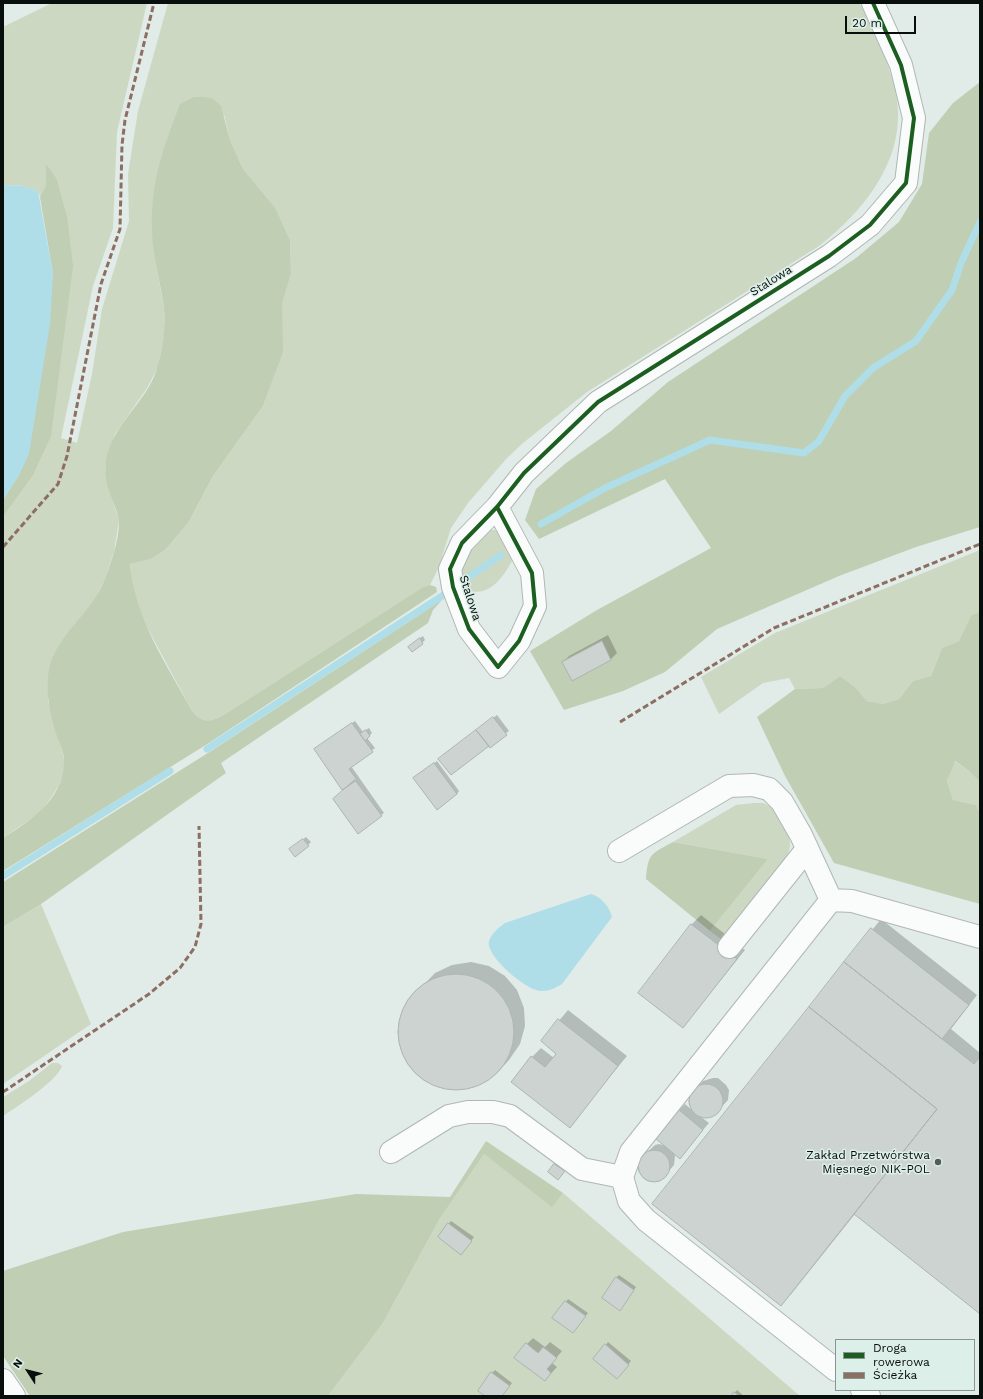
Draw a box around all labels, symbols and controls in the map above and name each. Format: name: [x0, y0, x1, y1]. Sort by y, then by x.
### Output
scale bar: [847, 8, 918, 34]
text: 20 m: [852, 16, 882, 30]
street label: Stalowa: [747, 262, 795, 300]
street label: Stalowa: [456, 573, 484, 623]
place label: Zakład Przetwórstwa Mięsnego NIK-POL: [806, 1148, 930, 1176]
marker: Zakład Przetwórstwa Mięsnego NIK-POL: [933, 1157, 943, 1167]
legend: [835, 1339, 975, 1391]
text: Droga rowerowa: [873, 1341, 930, 1369]
north arrow: [8, 1351, 48, 1391]
text: N: [10, 1357, 26, 1371]
text: Ścieżka: [873, 1368, 917, 1382]

